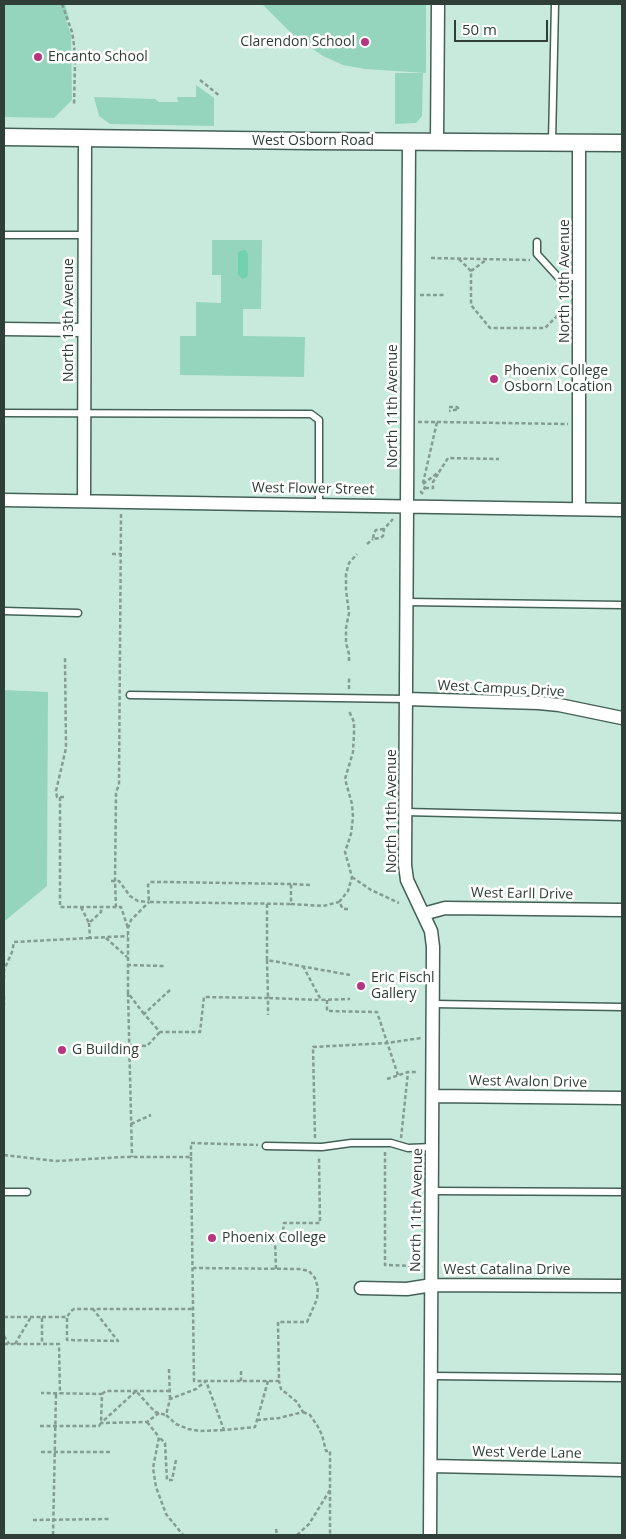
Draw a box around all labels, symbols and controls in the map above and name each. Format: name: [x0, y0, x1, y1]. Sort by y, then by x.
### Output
scale bar: [456, 10, 550, 42]
text: 50 m: [462, 19, 497, 39]
place label: Clarendon School: [240, 34, 355, 50]
marker: Clarendon School: [359, 36, 371, 48]
place label: Encanto School: [48, 49, 148, 65]
marker: Encanto School: [32, 51, 44, 63]
street label: West Osborn Road: [252, 133, 374, 149]
street label: North 10th Avenue: [557, 219, 573, 343]
street label: North 13th Avenue: [61, 258, 77, 382]
street label: North 11th Avenue: [385, 344, 401, 468]
place label: Phoenix College Osborn Location: [504, 363, 612, 396]
marker: Phoenix College Osborn Location: [488, 373, 500, 385]
street label: West Flower Street: [252, 480, 374, 498]
street label: West Campus Drive: [437, 677, 565, 701]
street label: North 11th Avenue: [384, 749, 400, 873]
street label: West Earll Drive: [471, 885, 573, 903]
place label: Eric Fischl Gallery: [371, 970, 435, 1002]
marker: Eric Fischl Gallery: [355, 980, 367, 992]
place label: G Building: [72, 1042, 139, 1058]
marker: G Building: [56, 1044, 68, 1056]
street label: West Avalon Drive: [469, 1073, 587, 1091]
street label: North 11th Avenue: [408, 1148, 426, 1272]
place label: Phoenix College: [222, 1230, 326, 1246]
marker: Phoenix College: [206, 1232, 218, 1244]
street label: West Catalina Drive: [444, 1262, 570, 1278]
street label: West Verde Lane: [472, 1444, 582, 1462]

